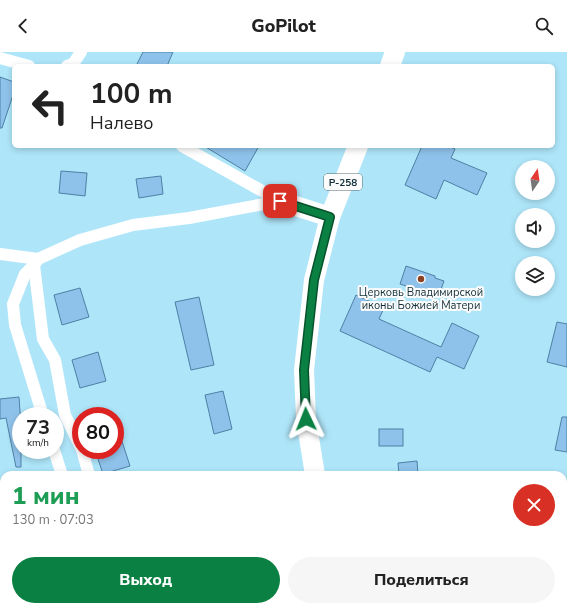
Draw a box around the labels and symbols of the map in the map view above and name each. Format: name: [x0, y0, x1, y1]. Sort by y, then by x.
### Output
north arrow: [515, 160, 555, 200]
road number: Р-258: [324, 174, 362, 190]
pin: [263, 184, 297, 218]
marker: Церковь Владимирской иконы Божией Матери: [416, 274, 426, 284]
place label: Церковь Владимирской иконы Божией Матери: [359, 285, 483, 313]
position arrow: [285, 398, 327, 440]
speed limit sign: 80: [72, 407, 124, 459]

